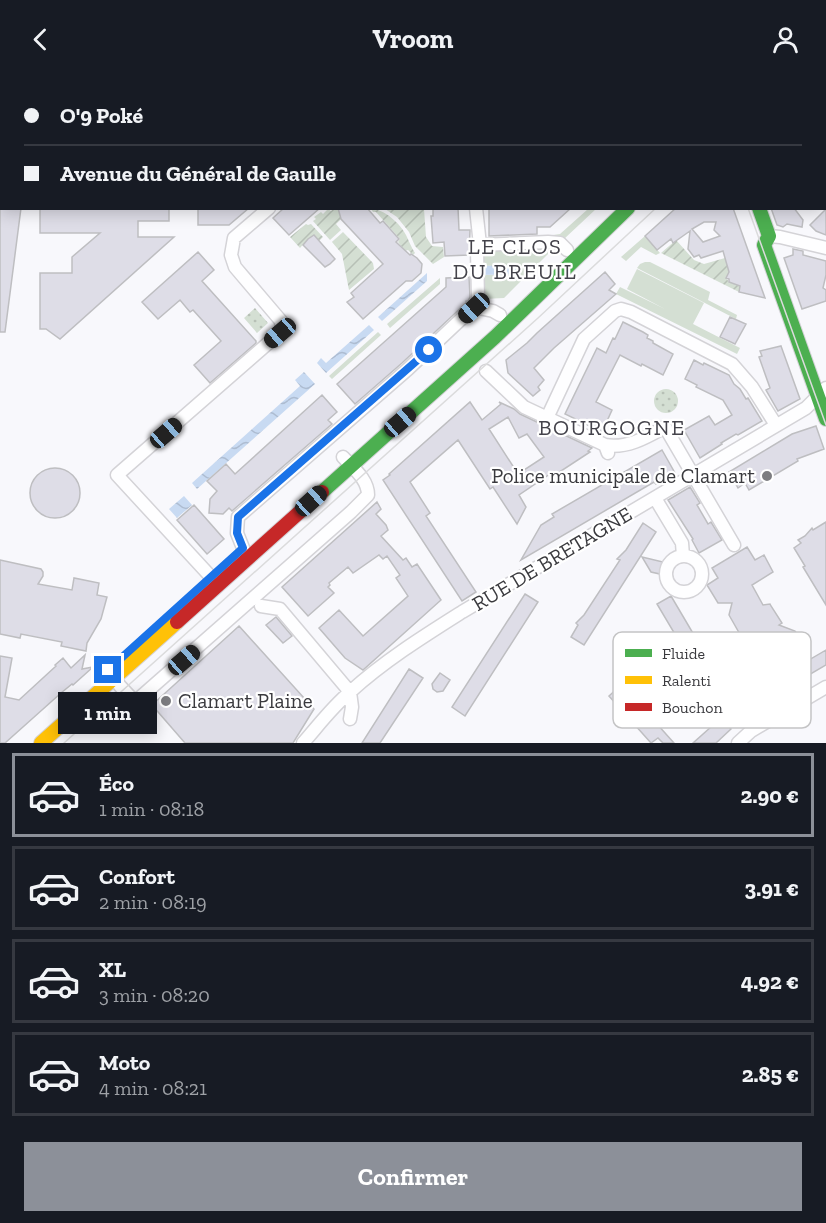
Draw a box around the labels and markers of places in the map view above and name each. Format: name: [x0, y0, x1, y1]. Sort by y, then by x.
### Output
place label: Police municipale de Clamart: [491, 463, 755, 488]
marker: Police municipale de Clamart: [760, 469, 774, 483]
place label: Clamart Plaine: [178, 688, 313, 713]
marker: Clamart Plaine: [159, 694, 173, 708]

